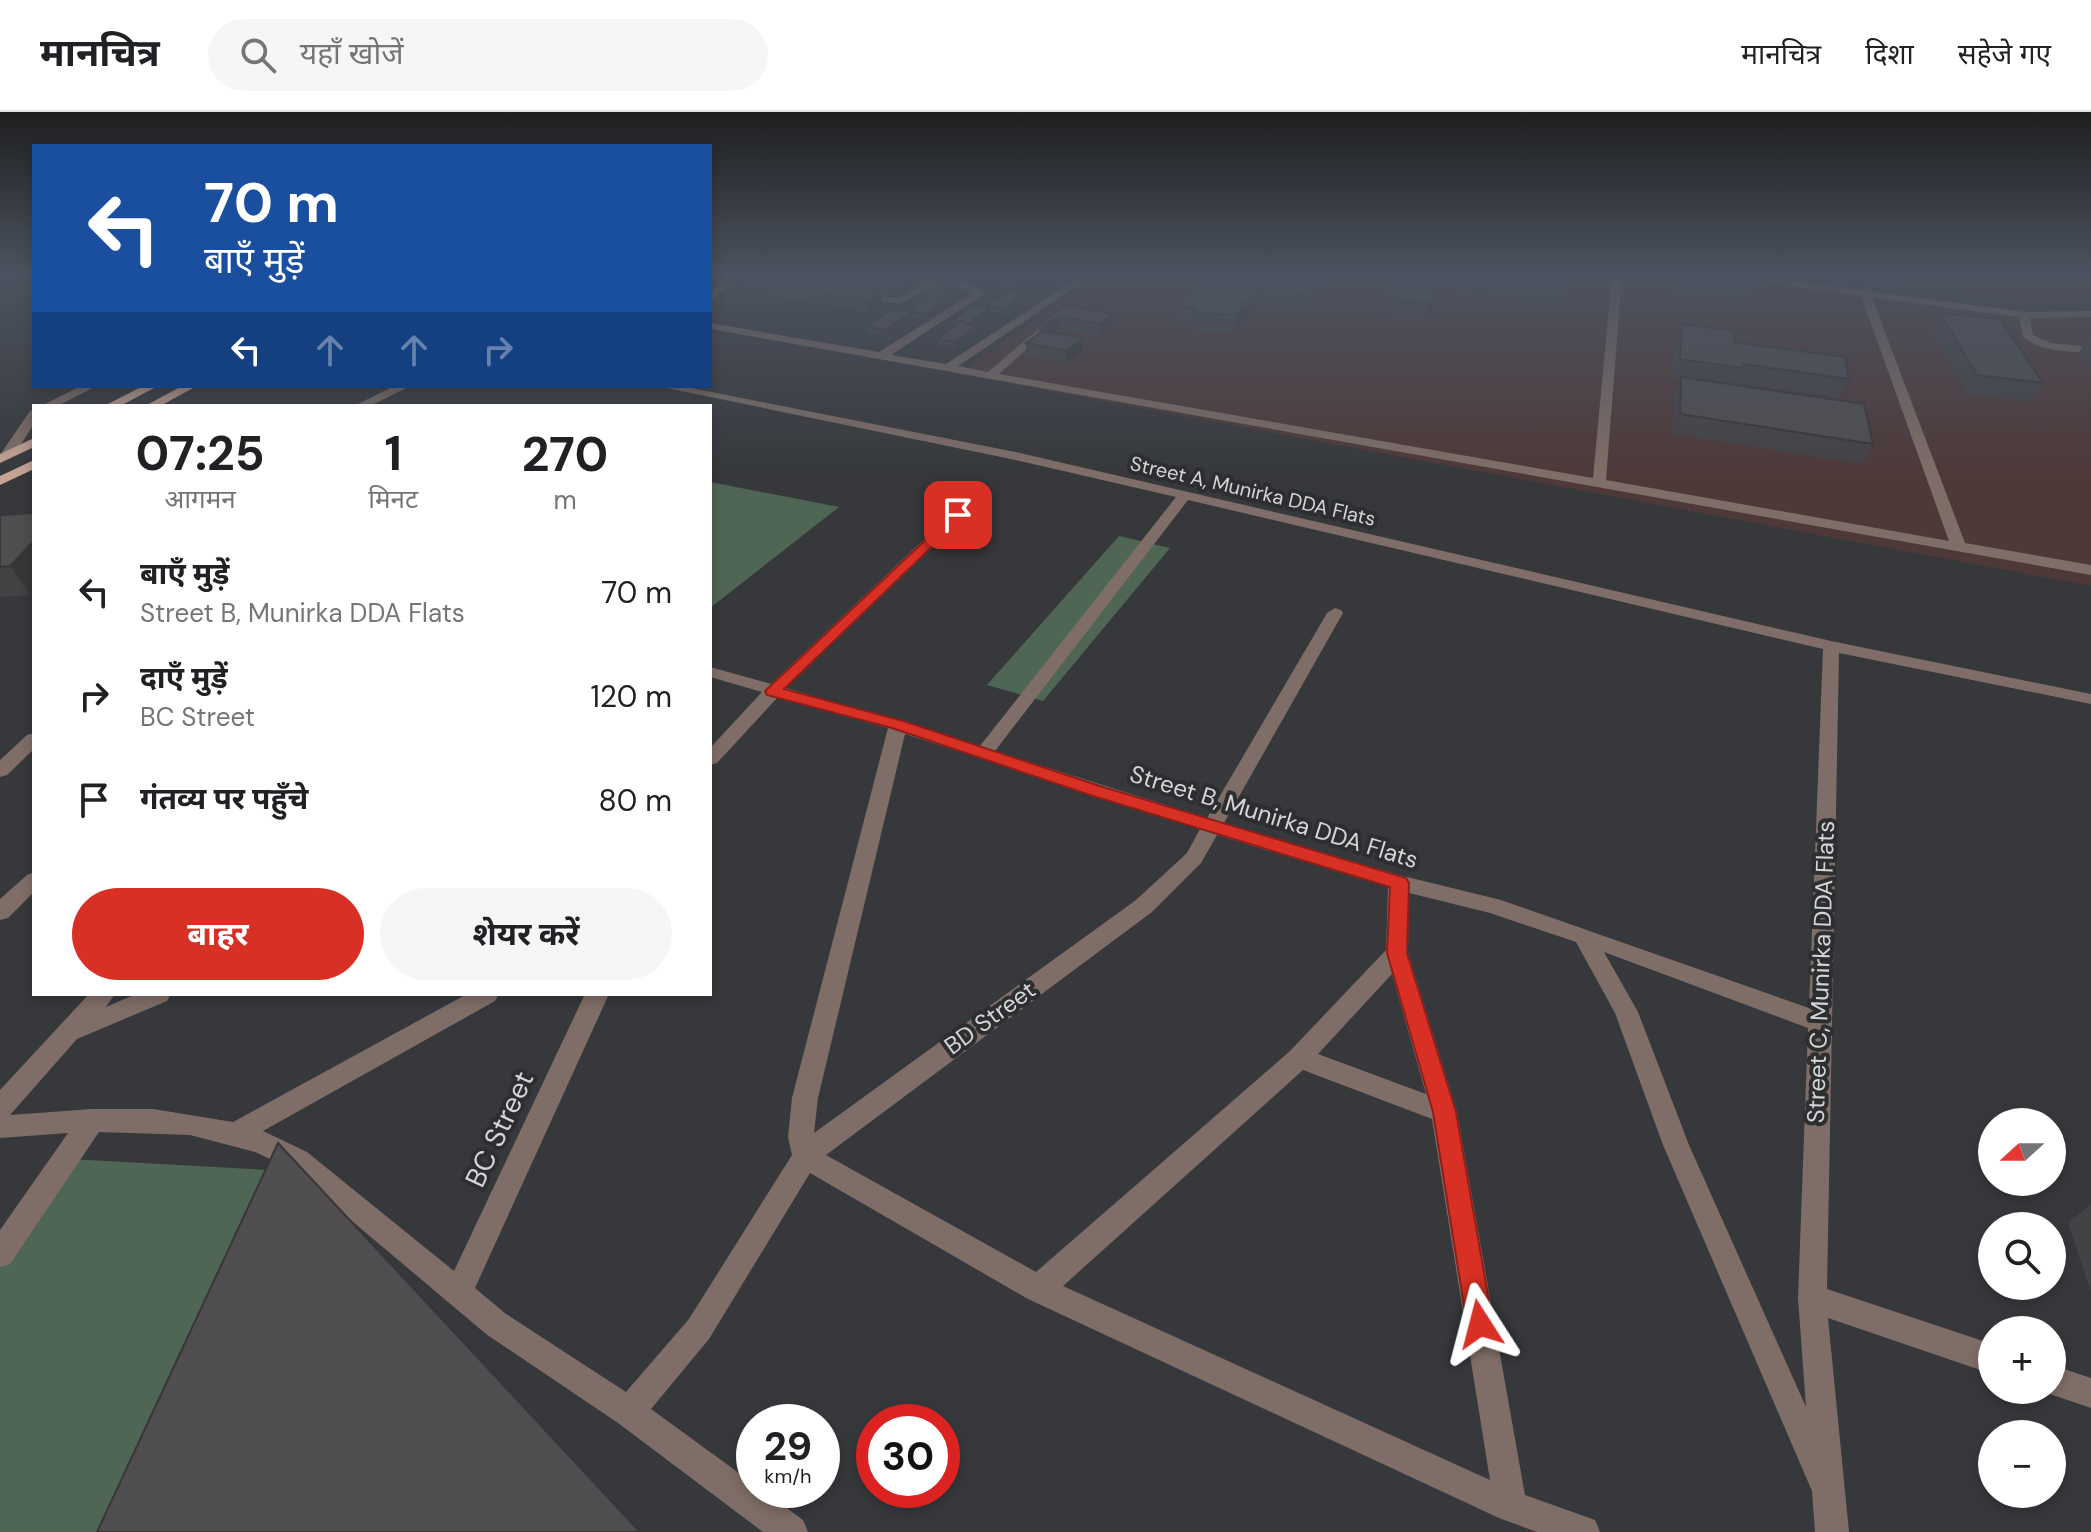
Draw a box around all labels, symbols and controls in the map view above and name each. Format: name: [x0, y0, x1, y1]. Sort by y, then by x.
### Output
search box: [208, 19, 768, 91]
text: मानचित्र: [40, 28, 160, 78]
icon: search: [236, 33, 280, 77]
text: यहाँ खोजें: [300, 34, 403, 73]
text: मानचित्र: [1741, 36, 1821, 73]
text: दिशा: [1865, 36, 1914, 73]
text: सहेजे गए: [1958, 36, 2051, 73]
text: 70 m: [204, 166, 339, 239]
icon: left: [72, 176, 176, 280]
text: बाएँ मुड़ें: [204, 237, 304, 284]
icon: left: [224, 328, 268, 372]
icon: ahead: [308, 328, 352, 372]
icon: ahead: [392, 328, 436, 372]
icon: right: [476, 328, 520, 372]
text: 07:25: [136, 422, 265, 485]
text: 1: [384, 422, 402, 485]
text: 270: [522, 423, 608, 486]
street label: Street A, Munirka DDA Flats: [1128, 450, 1378, 532]
pin: [924, 481, 992, 549]
text: आगमन: [165, 482, 236, 516]
text: मिनट: [368, 482, 418, 516]
text: m: [553, 483, 577, 517]
icon: arrive: [936, 493, 980, 537]
text: बाएँ मुड़ें: [140, 554, 229, 593]
icon: left: [72, 570, 116, 614]
text: 70 m: [601, 573, 672, 612]
text: Street B, Munirka DDA Flats: [140, 596, 465, 630]
text: दाएँ मुड़ें: [140, 658, 228, 697]
icon: right: [72, 674, 116, 718]
text: 120 m: [590, 677, 672, 716]
text: BC Street: [140, 700, 255, 734]
street label: Street B, Munirka DDA Flats: [1126, 758, 1422, 875]
icon: arrive: [72, 778, 116, 822]
text: गंतव्य पर पहुँचे: [140, 779, 308, 818]
text: 80 m: [599, 781, 672, 820]
street label: Street C, Munirka DDA Flats: [1800, 820, 1841, 1124]
button: बाहर: [72, 888, 364, 980]
button: शेयर करें: [380, 888, 672, 980]
street label: BD Street: [938, 974, 1041, 1061]
street label: BC Street: [457, 1065, 542, 1193]
north arrow: [1978, 1108, 2066, 1196]
map controls: [1978, 1108, 2066, 1508]
button: search: [1978, 1212, 2066, 1300]
position arrow: [1438, 1282, 1522, 1366]
button: +: [1978, 1316, 2066, 1404]
speed limit sign: 30: [856, 1404, 960, 1508]
text: 29: [764, 1420, 812, 1472]
button: −: [1978, 1420, 2066, 1508]
text: km/h: [764, 1463, 812, 1489]

